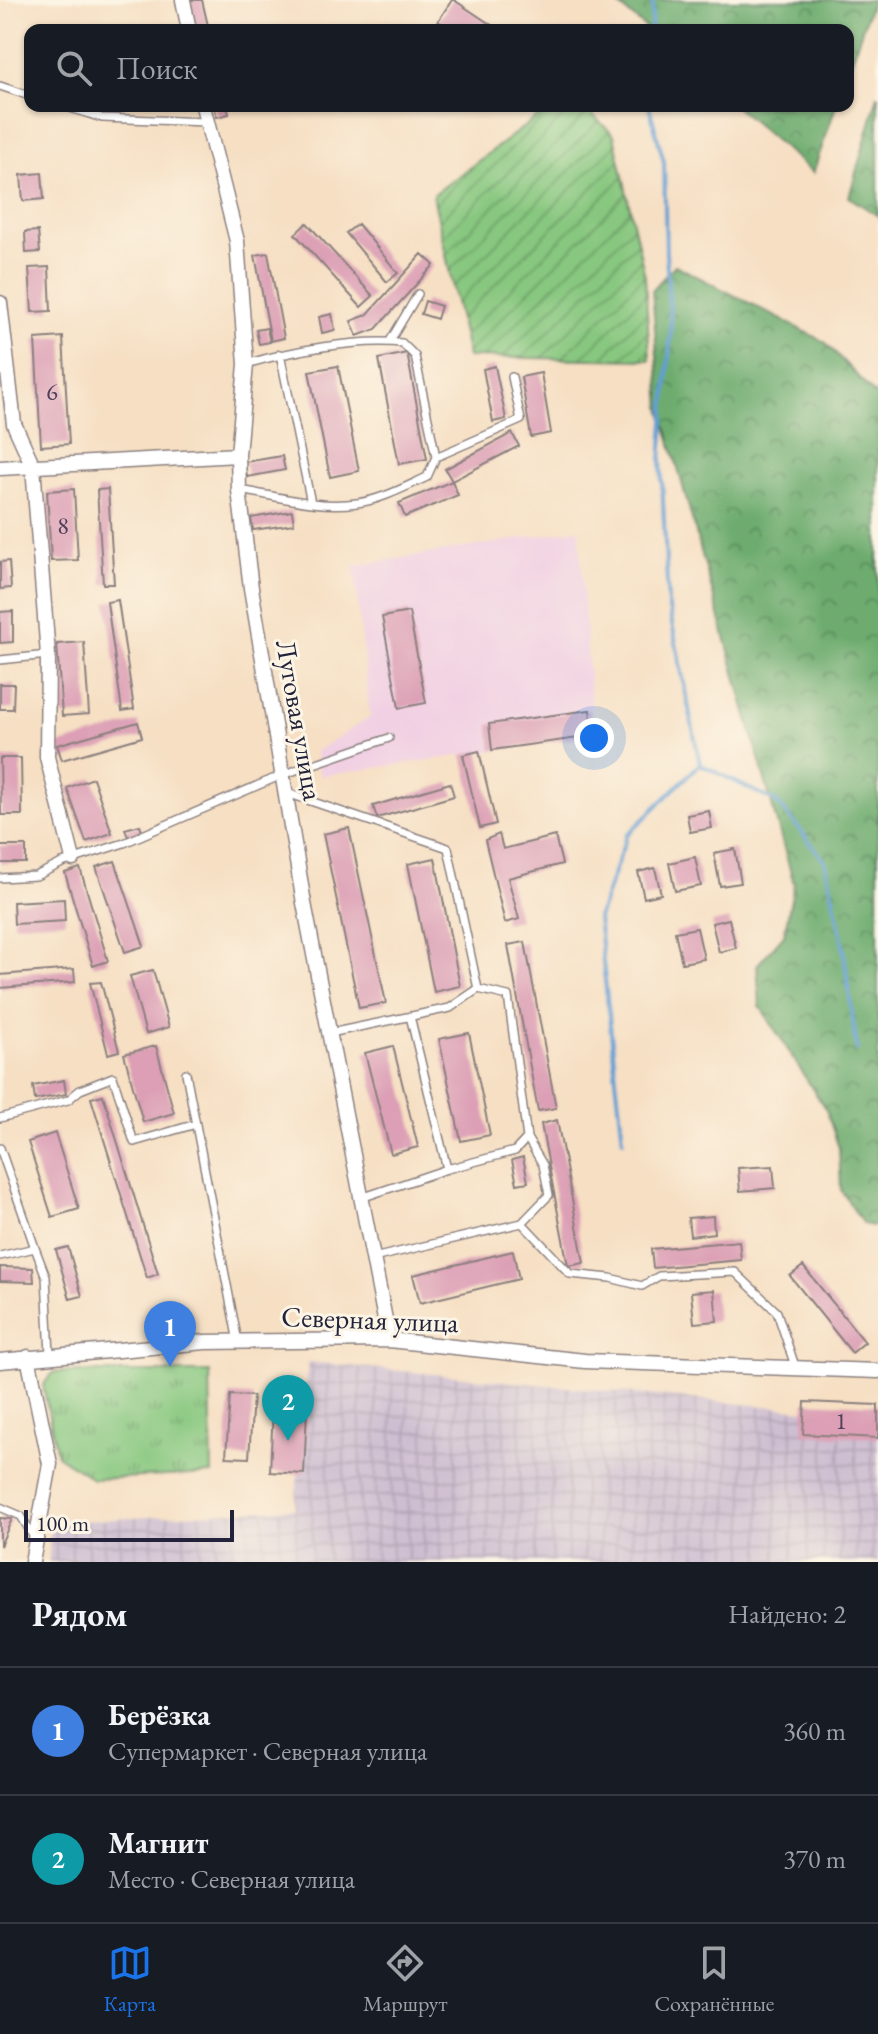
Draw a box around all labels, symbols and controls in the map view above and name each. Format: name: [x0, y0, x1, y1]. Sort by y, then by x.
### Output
search box: [24, 24, 854, 112]
icon: search: [52, 46, 96, 90]
text: Поиск: [116, 49, 198, 88]
house number: 6: [46, 376, 58, 407]
house number: 8: [57, 510, 69, 541]
street label: Луговая улица: [268, 637, 332, 804]
your location: [574, 718, 614, 758]
street label: Северная улица: [281, 1298, 460, 1340]
pin: 1: [144, 1301, 196, 1367]
pin: 2: [262, 1375, 314, 1441]
house number: 1: [835, 1405, 847, 1436]
scale bar: [24, 1506, 234, 1542]
text: 100 m: [36, 1509, 89, 1538]
text: Рядом: [32, 1592, 127, 1636]
text: Найдено: 2: [728, 1597, 846, 1631]
text: Берёзка: [108, 1695, 210, 1734]
text: 1: [51, 1714, 65, 1748]
text: 360 m: [783, 1714, 846, 1748]
text: Супермаркет · Северная улица: [108, 1734, 427, 1768]
text: Магнит: [108, 1823, 208, 1862]
text: 2: [51, 1842, 65, 1876]
text: 370 m: [783, 1842, 846, 1876]
text: Место · Северная улица: [108, 1862, 355, 1896]
tab: Карта: [104, 1941, 156, 2018]
tab: Маршрут: [363, 1941, 447, 2018]
tab: Сохранённые: [654, 1941, 774, 2018]

